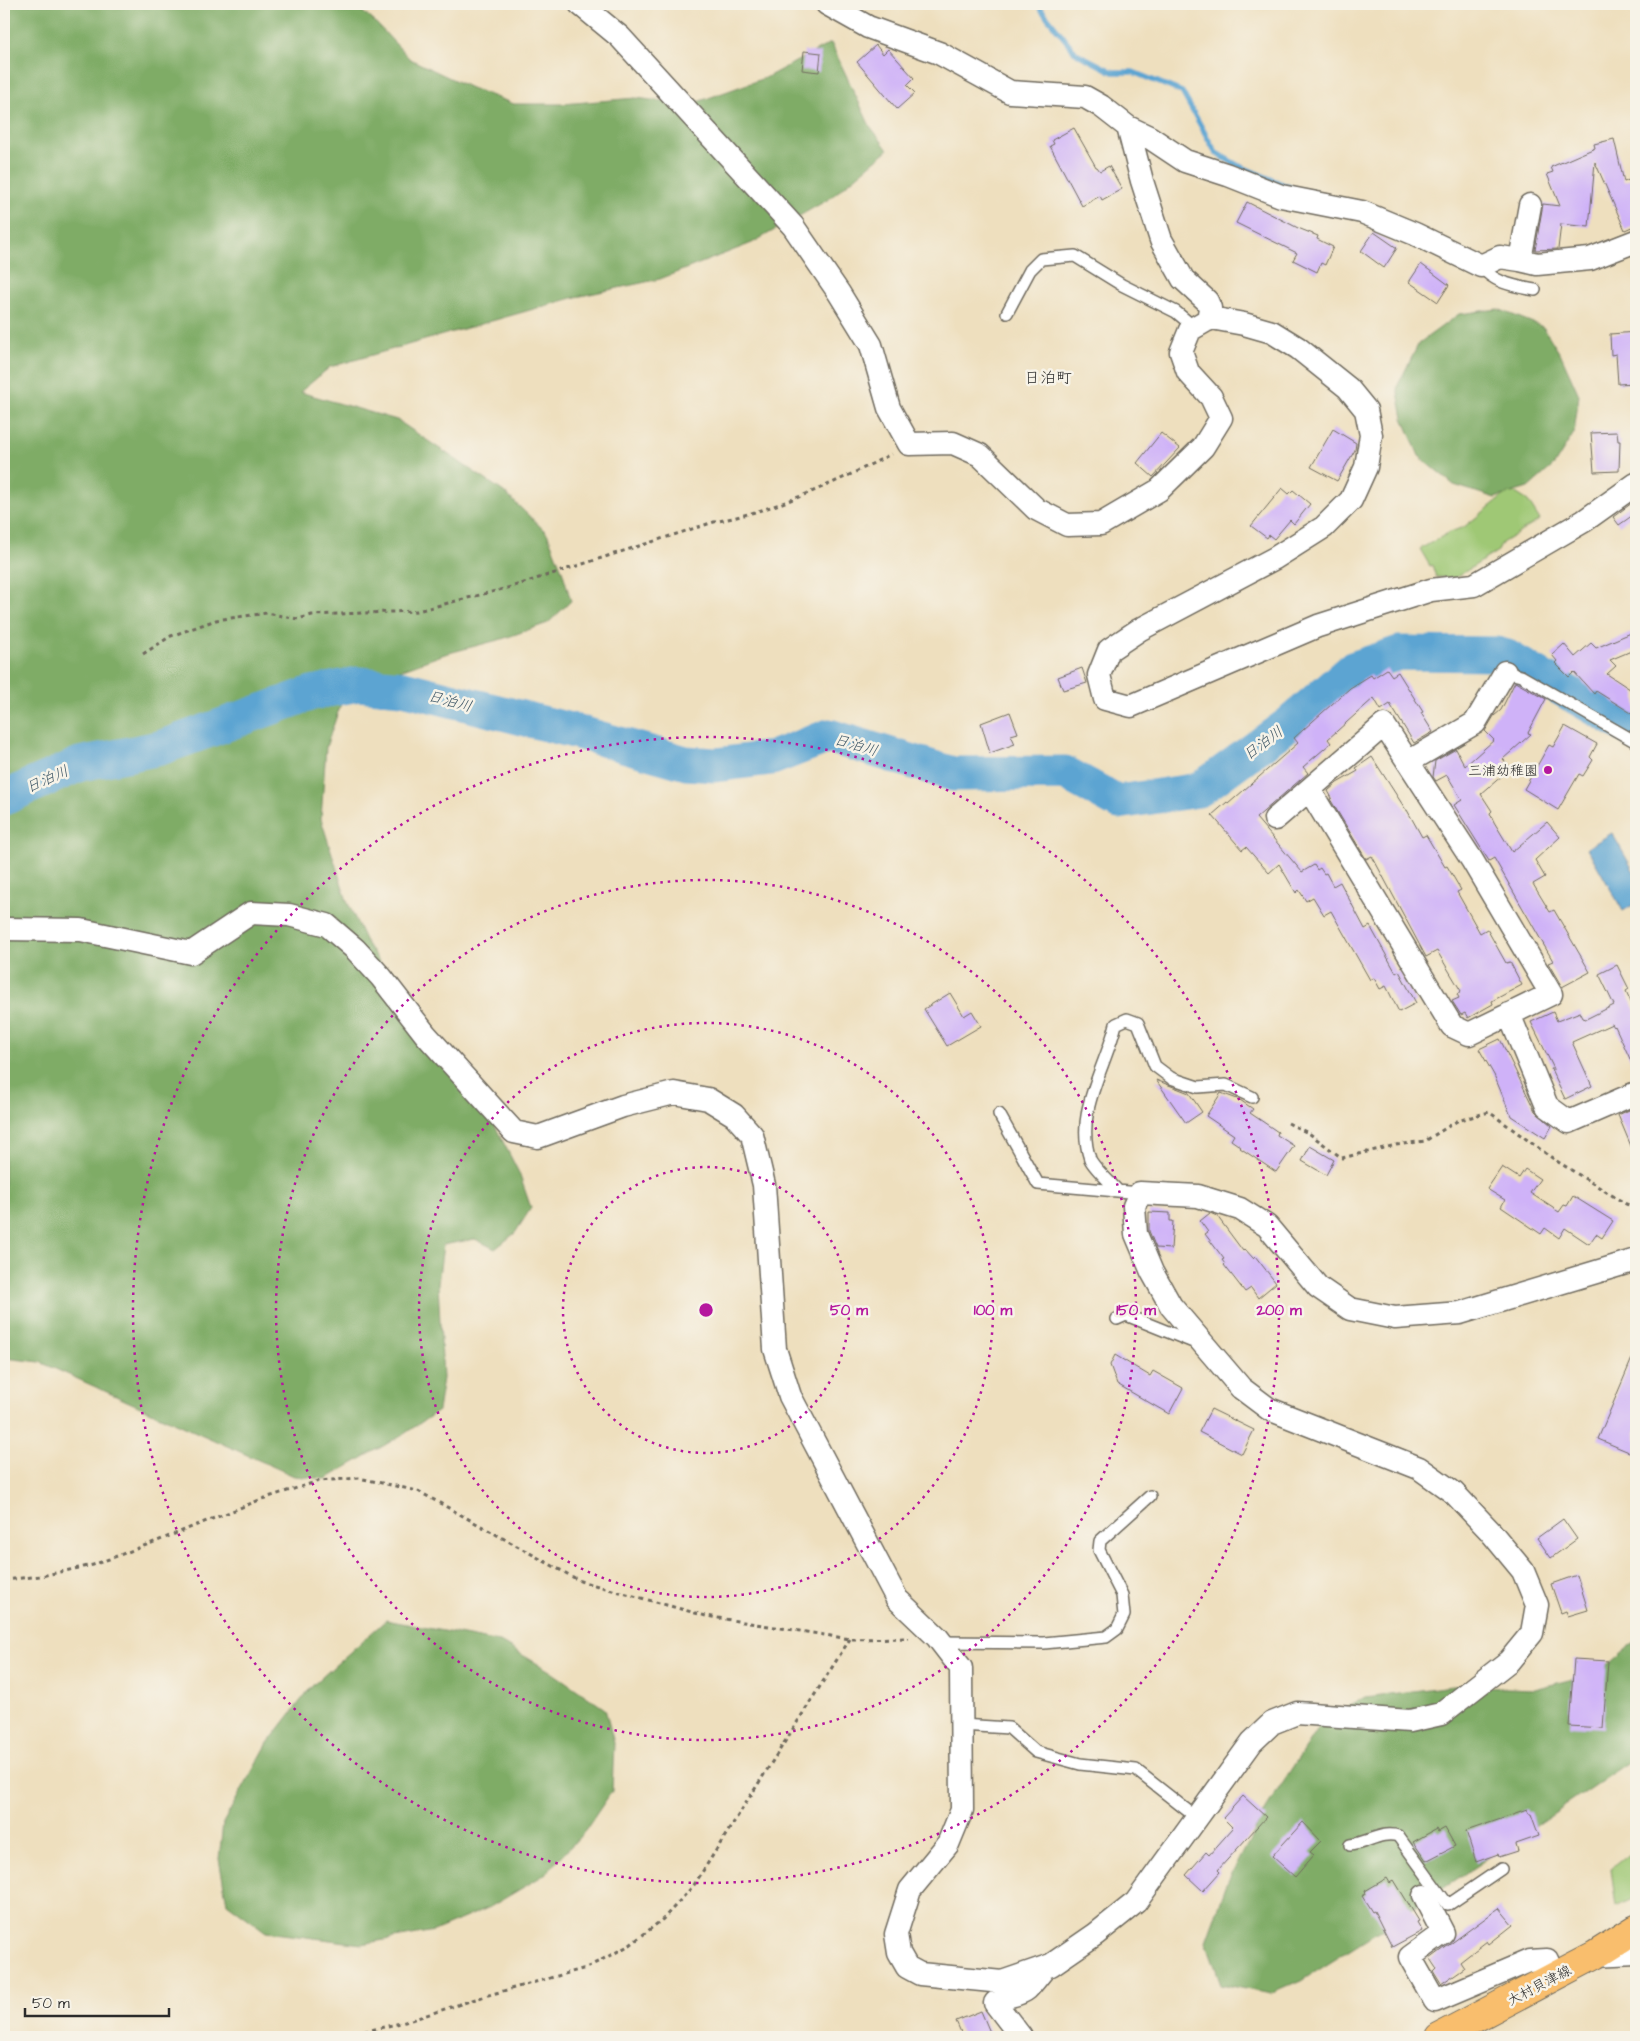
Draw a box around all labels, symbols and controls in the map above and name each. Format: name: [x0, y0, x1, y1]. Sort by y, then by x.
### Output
district label: 日泊町: [1024, 367, 1072, 389]
water label: 日泊川: [425, 686, 474, 717]
water label: 日泊川: [1239, 721, 1288, 765]
water label: 日泊川: [831, 729, 880, 762]
water label: 日泊川: [22, 761, 72, 798]
place label: 三浦幼稚園: [1468, 761, 1538, 781]
marker: 三浦幼稚園: [1542, 764, 1554, 776]
text: 50 m: [830, 1300, 868, 1321]
text: 100 m: [974, 1300, 1013, 1321]
text: 150 m: [1116, 1300, 1156, 1321]
text: 200 m: [1255, 1300, 1302, 1321]
centre of rings: [697, 1301, 715, 1319]
street label: 大村貝津線: [1504, 1961, 1575, 2011]
scale bar: [25, 1986, 169, 2018]
text: 50 m: [32, 1993, 70, 2014]

